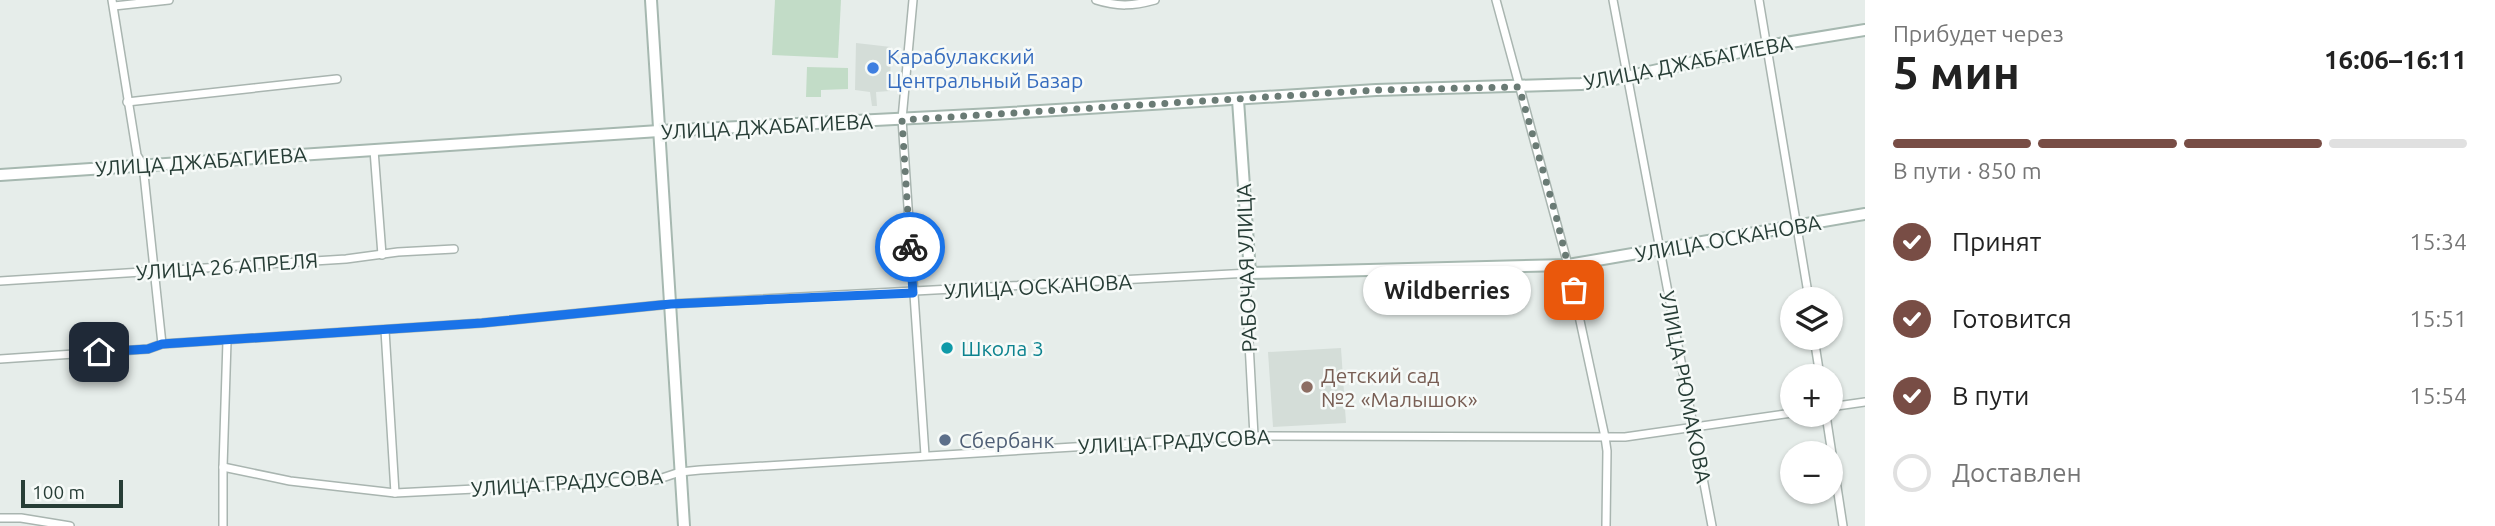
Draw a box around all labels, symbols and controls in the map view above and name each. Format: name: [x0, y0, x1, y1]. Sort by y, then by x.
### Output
text: Прибудет через: [1893, 21, 2064, 46]
street label: УЛИЦА ДЖАБАГИЕВА: [1582, 30, 1795, 94]
place label: Карабулакский Центральный Базар: [887, 44, 1083, 92]
text: 16:06–16:11: [2324, 45, 2467, 74]
text: 5 мин: [1893, 46, 2020, 98]
marker: Карабулакский Центральный Базар: [865, 60, 881, 76]
street label: УЛИЦА ДЖАБАГИЕВА: [660, 108, 874, 144]
street label: УЛИЦА ДЖАБАГИЕВА: [94, 142, 308, 180]
text: В пути · 850 m: [1893, 158, 2042, 183]
street label: РАБОЧАЯ УЛИЦА: [1231, 183, 1261, 353]
street label: УЛИЦА ОСКАНОВА: [1633, 210, 1823, 266]
courier: [875, 212, 945, 282]
icon: check: [1893, 223, 1931, 261]
text: Принят: [1952, 227, 2041, 256]
icon: bike: [891, 228, 929, 266]
text: 15:34: [2409, 229, 2467, 254]
street label: УЛИЦА 26 АПРЕЛЯ: [135, 248, 319, 284]
pin: [1544, 260, 1604, 320]
callout: Wildberries: [1364, 266, 1532, 314]
street label: УЛИЦА ОСКАНОВА: [943, 269, 1133, 303]
icon: bag: [1555, 271, 1593, 309]
text: Wildberries: [1384, 278, 1510, 303]
map controls: [1780, 287, 1843, 504]
button: layers: [1780, 287, 1843, 350]
street label: УЛИЦА РЮМАКОВА: [1656, 289, 1716, 486]
icon: check: [1893, 300, 1931, 338]
text: Готовится: [1952, 304, 2072, 333]
text: 15:51: [2409, 306, 2467, 331]
pin: [69, 322, 129, 382]
icon: home: [80, 333, 118, 371]
place label: Школа 3: [961, 336, 1044, 360]
marker: Школа 3: [939, 340, 955, 356]
place label: Детский сад №2 «Малышок»: [1321, 363, 1478, 411]
button: +: [1780, 364, 1843, 427]
icon: check: [1893, 377, 1931, 415]
marker: Детский сад №2 «Малышок»: [1299, 379, 1315, 395]
text: В пути: [1952, 381, 2029, 410]
text: 15:54: [2409, 383, 2467, 408]
street label: УЛИЦА ГРАДУСОВА: [1077, 424, 1271, 458]
place label: Сбербанк: [959, 428, 1054, 452]
marker: Сбербанк: [937, 432, 953, 448]
button: −: [1780, 441, 1843, 504]
text: Доставлен: [1952, 458, 2082, 487]
street label: УЛИЦА ГРАДУСОВА: [470, 463, 664, 501]
scale bar: [21, 477, 122, 509]
text: 100 m: [32, 481, 85, 503]

